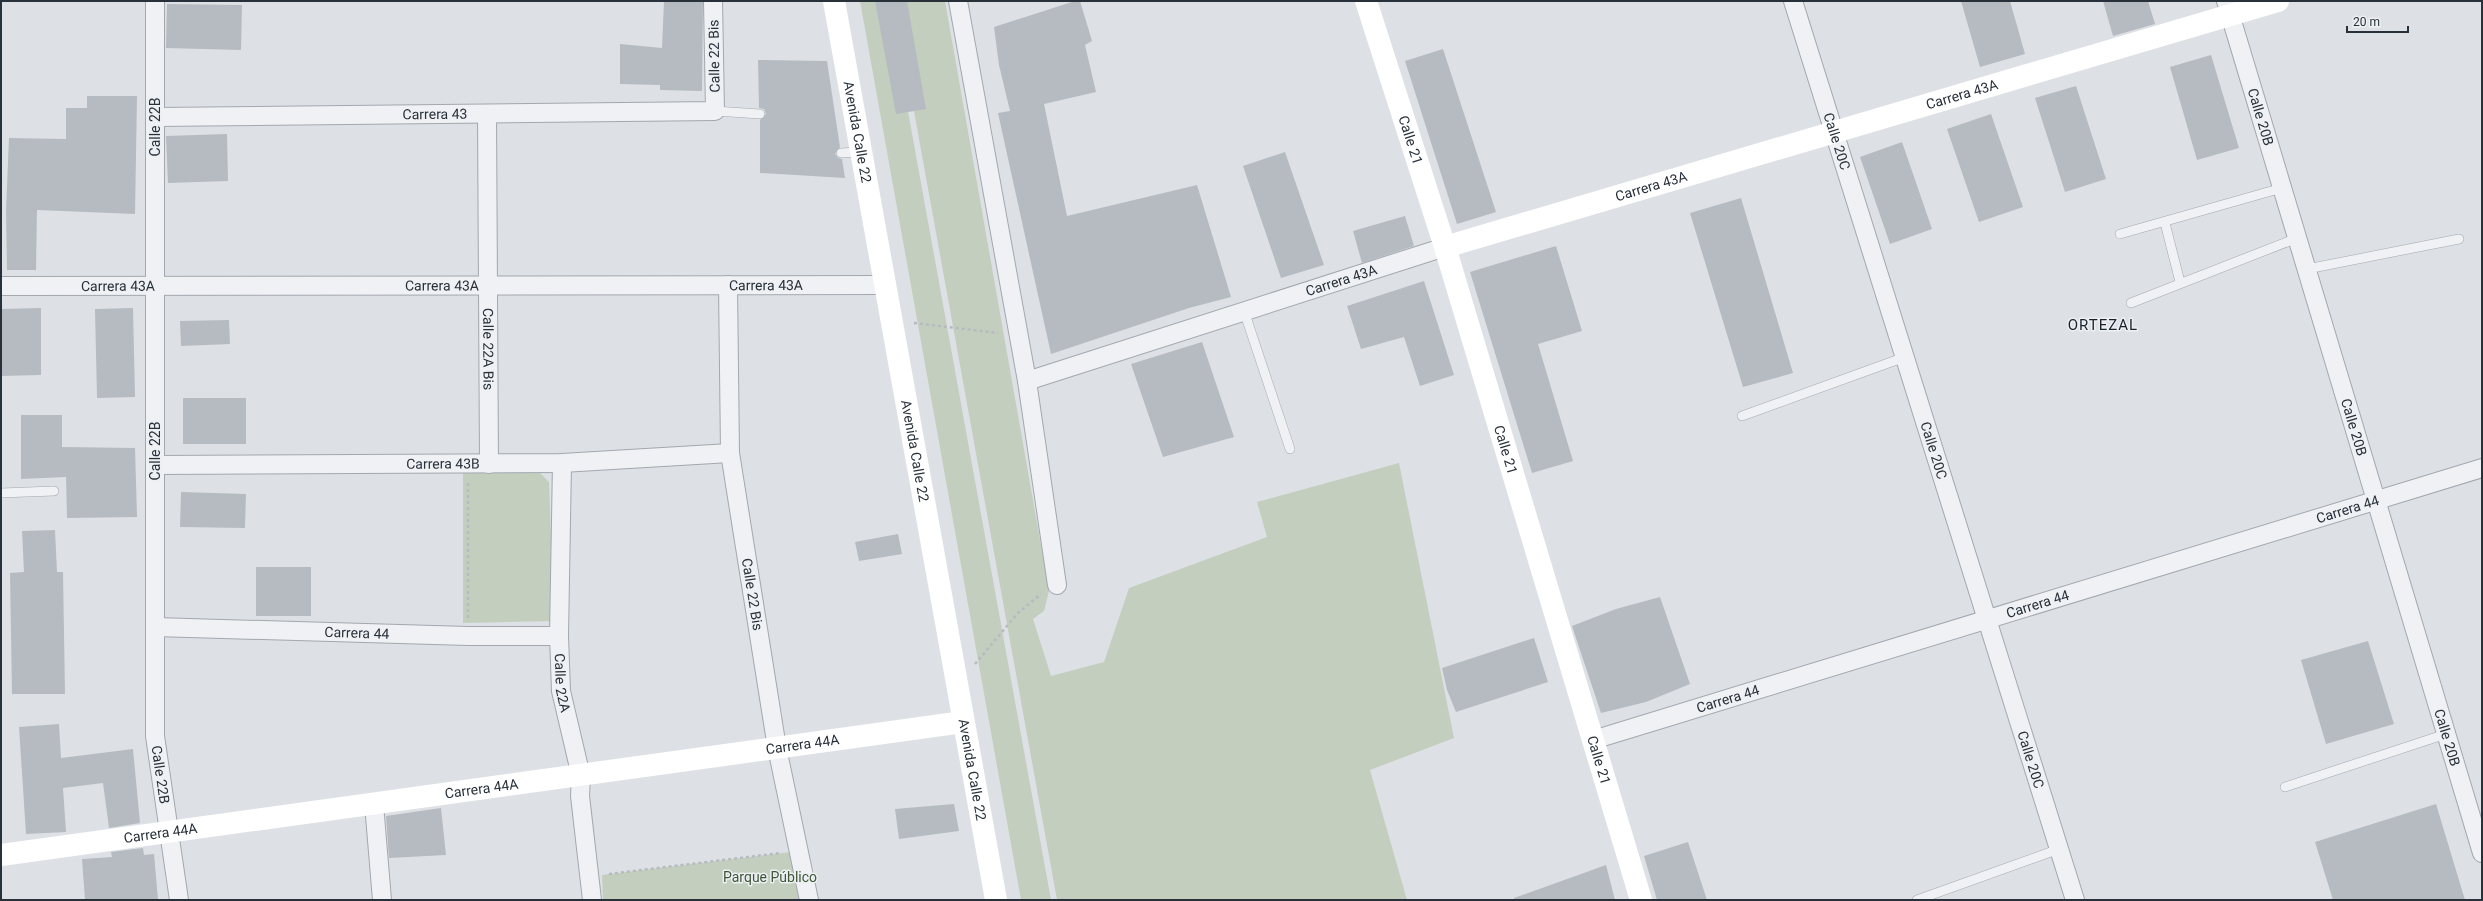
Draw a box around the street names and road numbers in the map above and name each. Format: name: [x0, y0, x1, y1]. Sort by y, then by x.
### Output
street label: Calle 22 Bis: [705, 19, 723, 93]
street label: Carrera 43A: [1924, 76, 2000, 112]
street label: Avenida Calle 22: [841, 80, 875, 184]
street label: Calle 20B: [2245, 86, 2277, 147]
street label: Calle 22B: [147, 98, 163, 156]
street label: Carrera 43: [402, 106, 468, 122]
street label: Calle 20C: [1820, 111, 1854, 172]
street label: Calle 21: [1395, 114, 1426, 166]
street label: Carrera 43A: [1613, 168, 1689, 204]
street label: Carrera 43A: [1304, 261, 1379, 299]
street label: Carrera 43A: [405, 277, 479, 294]
street label: Carrera 43A: [729, 277, 803, 293]
street label: Carrera 43A: [81, 278, 155, 294]
street label: Calle 22A Bis: [480, 308, 497, 390]
street label: Calle 20B: [2338, 397, 2370, 458]
street label: Avenida Calle 22: [898, 398, 932, 503]
street label: Calle 20C: [1917, 420, 1950, 481]
street label: Calle 22B: [147, 422, 163, 480]
street label: Calle 21: [1491, 423, 1521, 476]
street label: Carrera 43B: [406, 455, 480, 472]
street label: Carrera 44: [2314, 492, 2381, 526]
street label: Calle 22 Bis: [739, 557, 766, 632]
street label: Carrera 44: [2004, 587, 2071, 621]
street label: Carrera 44: [324, 624, 390, 642]
street label: Calle 22A: [552, 653, 574, 714]
street label: Carrera 44: [1694, 682, 1761, 716]
street label: Calle 20B: [2431, 707, 2463, 768]
street label: Avenida Calle 22: [955, 717, 990, 822]
street label: Calle 20C: [2014, 729, 2047, 790]
street label: Carrera 44A: [765, 731, 840, 757]
street label: Calle 21: [1584, 734, 1614, 786]
street label: Calle 22B: [148, 744, 173, 805]
street label: Carrera 44A: [444, 776, 519, 802]
street label: Carrera 44A: [123, 820, 198, 846]

